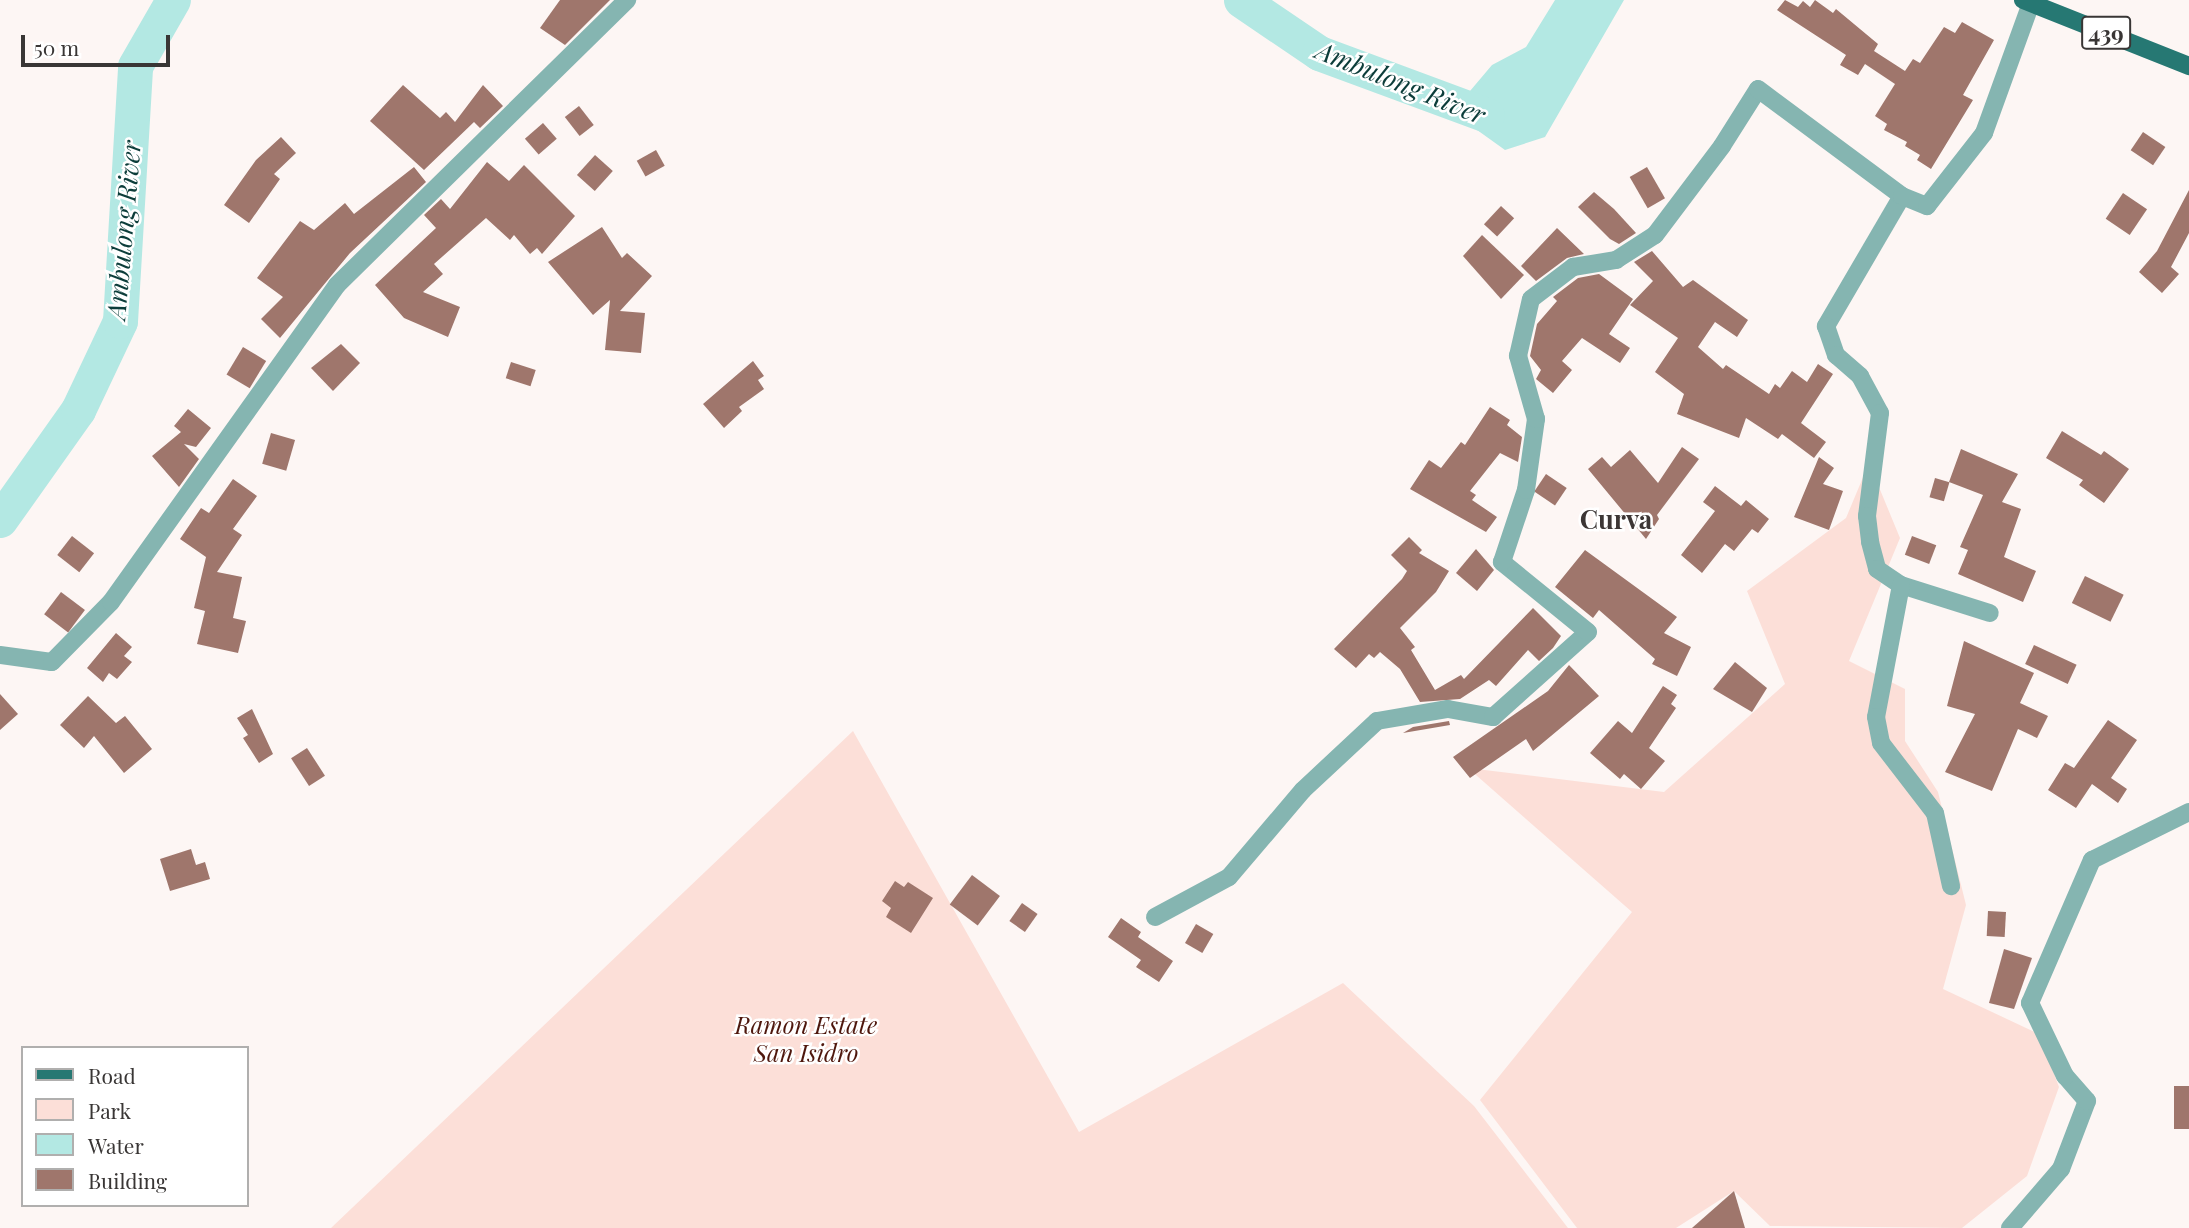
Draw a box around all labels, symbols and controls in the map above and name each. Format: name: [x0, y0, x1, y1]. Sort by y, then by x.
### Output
road number: 439: [2080, 14, 2132, 52]
scale bar: [24, 21, 173, 65]
text: 50 m: [34, 33, 79, 61]
water label: Ambulong River: [1312, 34, 1490, 130]
water label: Ambulong River: [100, 139, 146, 321]
district label: Curva: [1580, 503, 1652, 535]
park label: Ramon Estate San Isidro: [735, 1011, 877, 1067]
legend: [21, 1046, 248, 1207]
text: Road: [88, 1061, 136, 1089]
text: Park: [88, 1096, 131, 1124]
text: Water: [88, 1131, 144, 1159]
text: Building: [88, 1166, 167, 1194]

